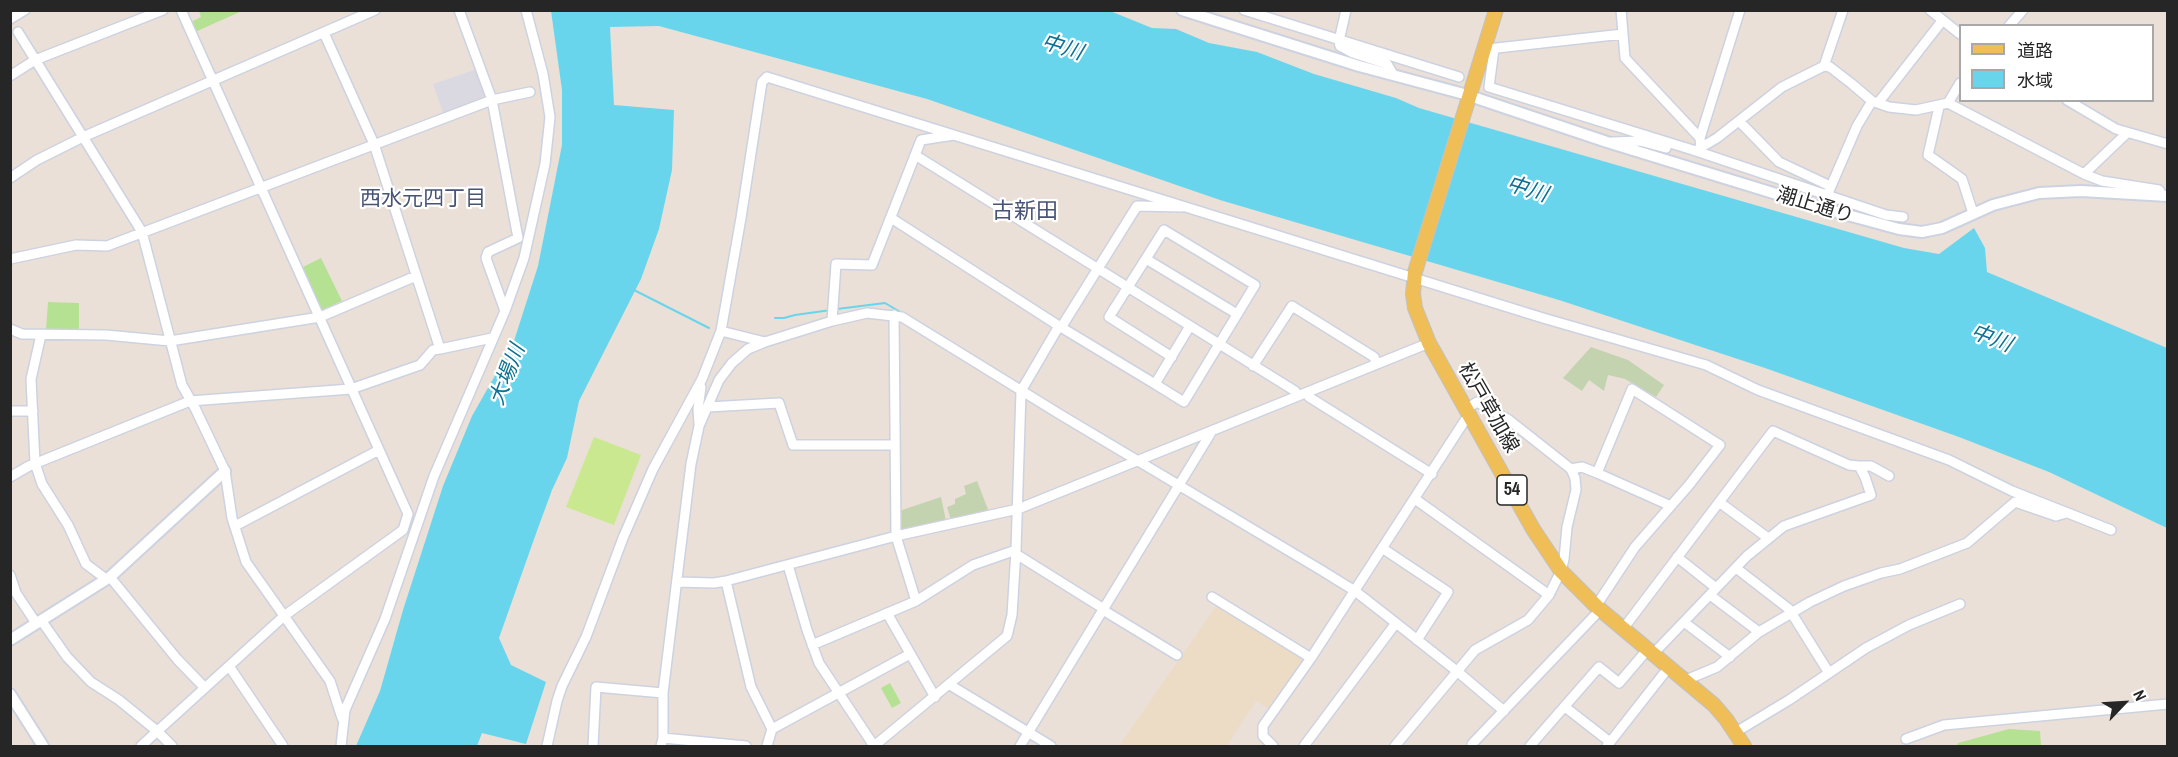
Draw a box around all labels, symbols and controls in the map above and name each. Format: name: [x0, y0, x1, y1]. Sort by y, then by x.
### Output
legend: [1959, 24, 2154, 102]
water label: 中川: [1038, 30, 1086, 66]
text: 道路: [2017, 38, 2053, 63]
text: 水域: [2017, 68, 2053, 93]
water label: 中川: [1503, 172, 1551, 208]
street label: 潮止通り: [1773, 183, 1857, 229]
district label: 西水元四丁目: [360, 186, 486, 212]
district label: 古新田: [992, 199, 1058, 225]
water label: 中川: [1967, 320, 2015, 358]
water label: 大場川: [485, 341, 531, 409]
street label: 松戸草加線: [1453, 359, 1523, 457]
road number: 54: [1497, 475, 1527, 505]
north arrow: [2094, 673, 2154, 733]
text: N: [2128, 686, 2152, 704]

